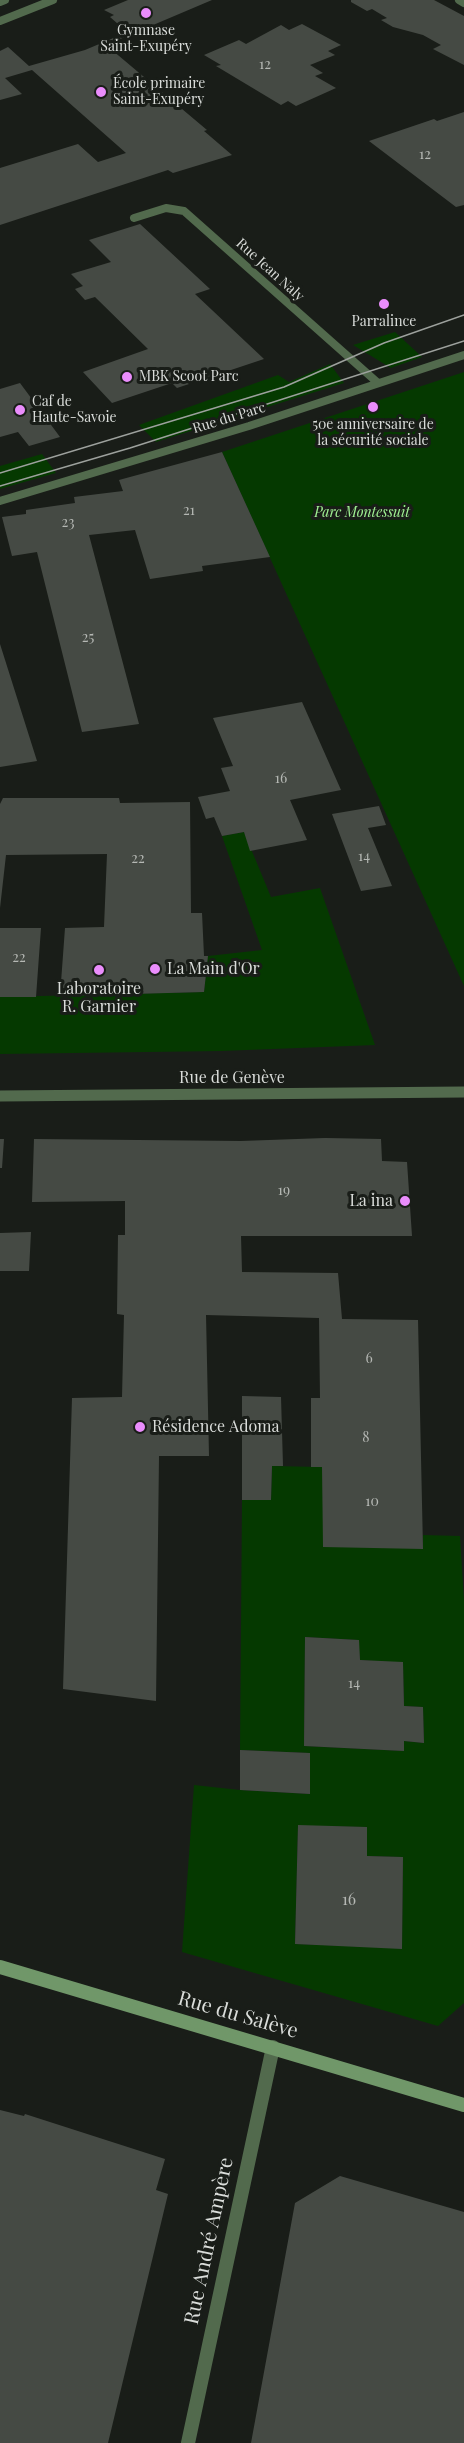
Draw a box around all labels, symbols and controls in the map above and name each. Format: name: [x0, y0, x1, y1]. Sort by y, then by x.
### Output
marker: Gymnase Saint-Exupéry: [139, 6, 153, 20]
place label: Gymnase Saint-Exupéry: [100, 23, 192, 56]
house number: 12: [259, 57, 271, 73]
place label: École primaire Saint-Exupéry: [113, 76, 205, 108]
marker: École primaire Saint-Exupéry: [94, 85, 108, 99]
house number: 12: [419, 147, 431, 163]
street label: Rue Jean Naly: [233, 235, 307, 305]
marker: Parralince: [377, 297, 391, 311]
place label: Parralince: [352, 314, 416, 330]
place label: MBK Scoot Parc: [139, 369, 238, 385]
marker: MBK Scoot Parc: [120, 370, 134, 384]
place label: Caf de Haute-Savoie: [32, 394, 117, 426]
street label: Rue du Parc: [191, 399, 267, 437]
marker: 50e anniversaire de la sécurité sociale: [366, 400, 380, 414]
marker: Caf de Haute-Savoie: [13, 403, 27, 417]
place label: 50e anniversaire de la sécurité sociale: [312, 417, 434, 449]
house number: 21: [183, 503, 195, 519]
park label: Parc Montessuit: [314, 505, 410, 521]
house number: 23: [61, 515, 75, 531]
house number: 25: [82, 630, 94, 646]
house number: 16: [275, 771, 287, 787]
house number: 14: [358, 849, 370, 865]
house number: 22: [131, 851, 145, 867]
house number: 22: [12, 950, 26, 966]
place label: La Main d'Or: [167, 959, 260, 979]
marker: La Main d'Or: [148, 962, 162, 976]
marker: Laboratoire R. Garnier: [92, 963, 106, 977]
place label: Laboratoire R. Garnier: [57, 979, 141, 1017]
street label: Rue de Genève: [179, 1068, 285, 1088]
house number: 19: [278, 1183, 290, 1199]
place label: La ina: [349, 1191, 393, 1211]
marker: La ina: [398, 1194, 412, 1208]
house number: 6: [365, 1351, 373, 1367]
place label: Résidence Adoma: [152, 1417, 279, 1437]
marker: Résidence Adoma: [133, 1420, 147, 1434]
house number: 8: [362, 1430, 370, 1446]
house number: 10: [365, 1494, 379, 1510]
house number: 14: [348, 1676, 360, 1692]
house number: 16: [342, 1890, 356, 1910]
street label: Rue du Salève: [175, 1986, 301, 2044]
street label: Rue André Ampère: [180, 2155, 238, 2327]

